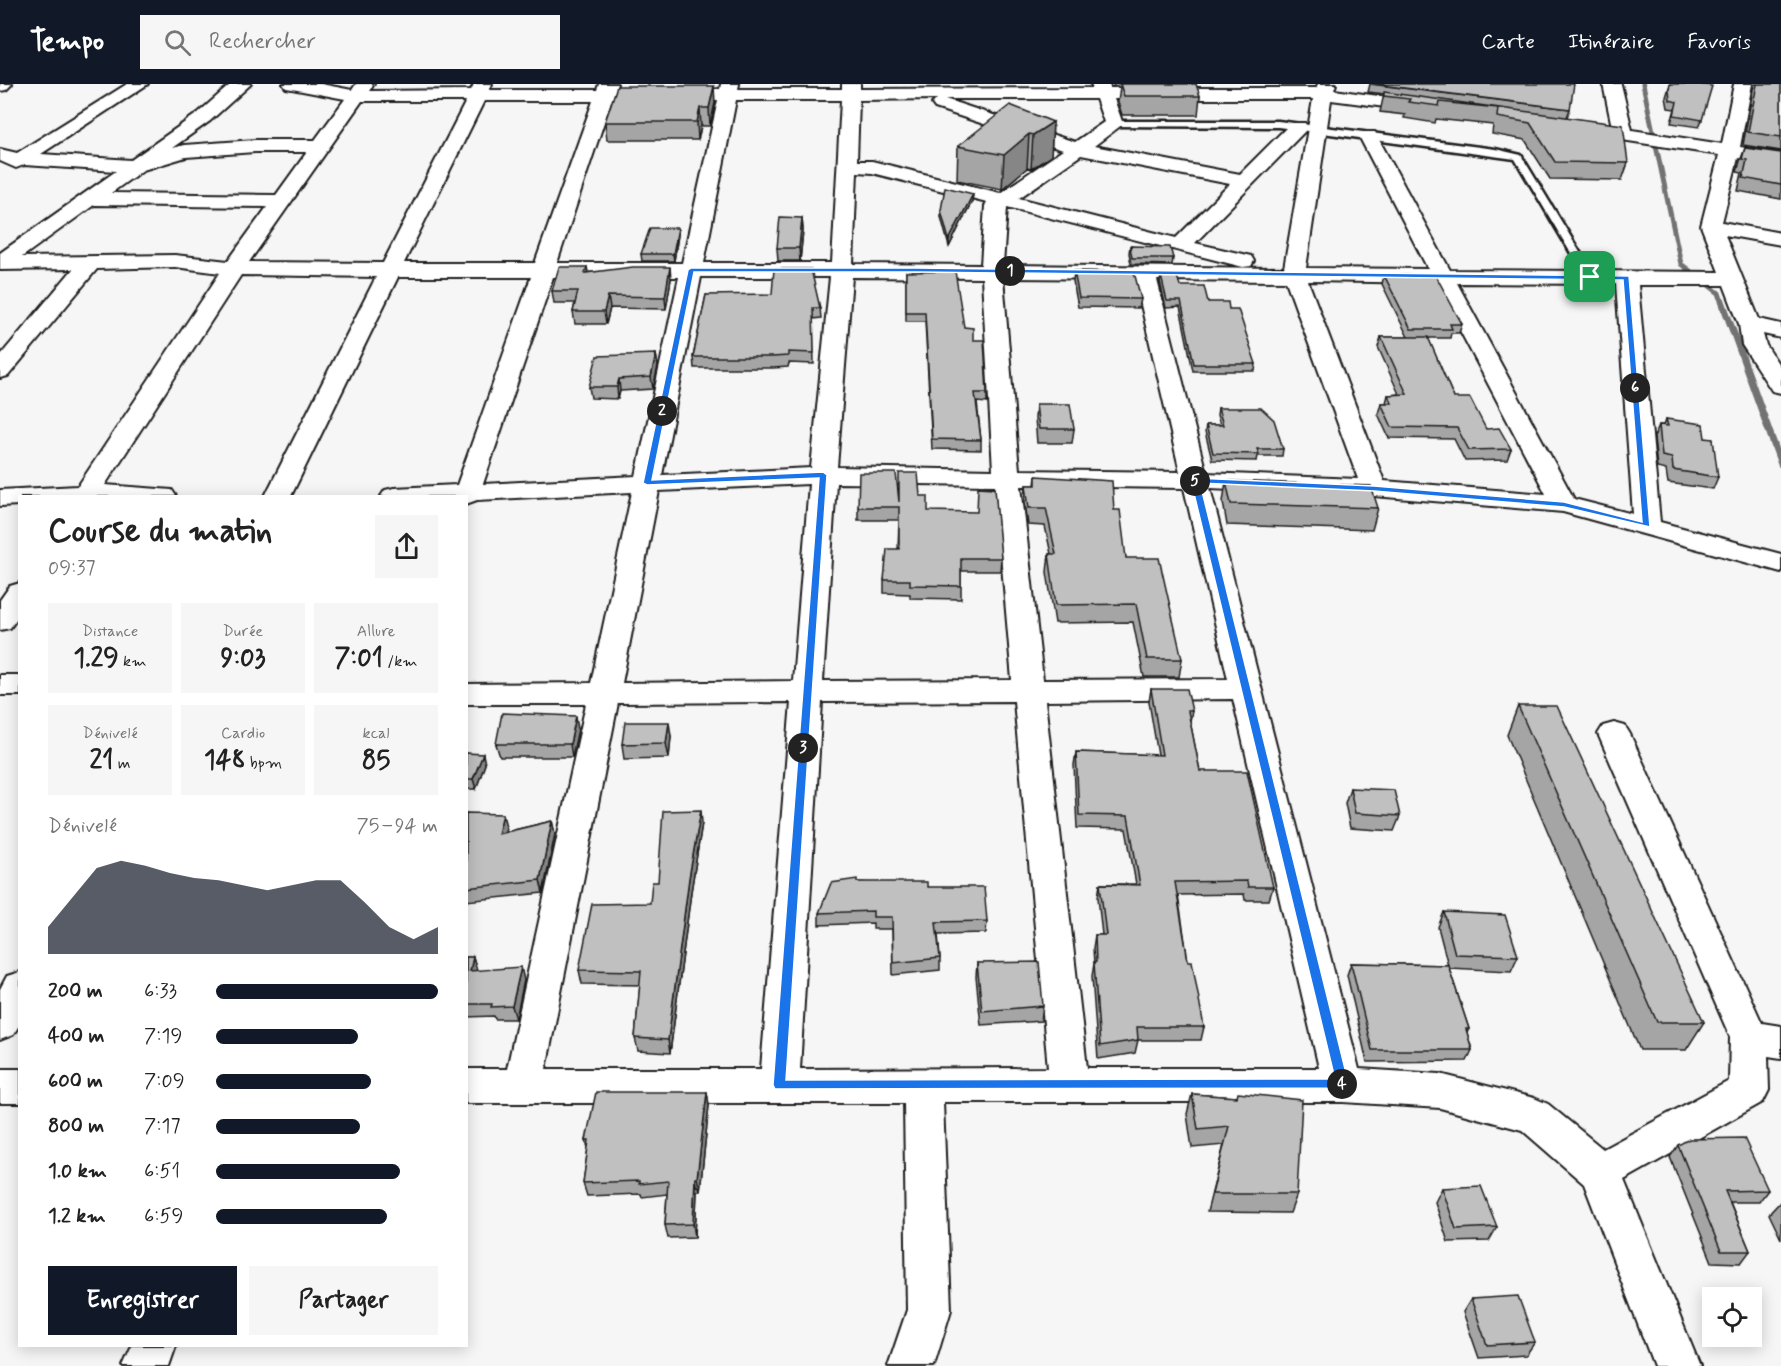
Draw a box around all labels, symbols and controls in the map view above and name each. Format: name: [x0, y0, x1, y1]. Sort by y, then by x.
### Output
search box: [140, 15, 560, 69]
text: Tempo: [30, 24, 104, 61]
icon: search: [161, 26, 194, 59]
text: Rechercher: [209, 28, 316, 56]
text: Carte: [1481, 28, 1535, 56]
text: Itinéraire: [1568, 28, 1654, 56]
text: Favoris: [1687, 28, 1751, 56]
pin: [1564, 251, 1615, 302]
pin: 1: [995, 256, 1025, 286]
text: 1: [1006, 260, 1014, 281]
icon: arrive: [1573, 260, 1606, 293]
pin: 6: [1620, 373, 1650, 403]
text: 6: [1631, 377, 1639, 398]
pin: 2: [647, 396, 677, 426]
text: 2: [658, 400, 666, 421]
pin: 5: [1180, 466, 1210, 496]
text: 5: [1190, 470, 1200, 491]
text: Course du matin: [48, 510, 272, 554]
button: share: [375, 515, 438, 578]
text: 09:37: [48, 555, 96, 582]
text: Distance: [82, 621, 138, 642]
text: Durée: [223, 621, 263, 642]
text: Allure: [357, 621, 395, 642]
text: 1.29: [74, 642, 119, 676]
text: 9:03: [220, 642, 266, 676]
text: 7:01: [334, 642, 383, 676]
text: km: [119, 651, 146, 672]
text: /km: [383, 651, 418, 672]
text: Dénivelé: [82, 723, 138, 744]
text: Cardio: [221, 723, 265, 744]
text: kcal: [363, 723, 389, 744]
pin: 3: [788, 733, 818, 763]
text: 3: [799, 737, 807, 758]
text: 21: [90, 744, 113, 778]
text: 148: [204, 744, 245, 778]
text: 85: [362, 744, 390, 778]
text: m: [113, 753, 130, 774]
text: bpm: [245, 753, 282, 774]
text: Dénivelé: [48, 813, 117, 840]
text: 75–94 m: [357, 813, 438, 840]
text: 200 m: [48, 978, 103, 1005]
text: 6:33: [144, 978, 177, 1005]
text: 400 m: [48, 1023, 104, 1050]
text: 7:19: [144, 1023, 182, 1050]
text: 600 m: [48, 1068, 103, 1095]
text: 7:09: [144, 1068, 185, 1095]
pin: 4: [1327, 1069, 1357, 1099]
text: 4: [1337, 1073, 1347, 1094]
text: 800 m: [48, 1113, 104, 1140]
text: 7:17: [144, 1113, 180, 1140]
text: 1.0 km: [48, 1158, 107, 1185]
text: 6:51: [144, 1158, 180, 1185]
text: 1.2 km: [48, 1203, 105, 1230]
text: 6:59: [144, 1203, 184, 1230]
button: Enregistrer: [48, 1266, 237, 1335]
button: Partager: [249, 1266, 438, 1335]
map controls: [1702, 1287, 1762, 1347]
button: locate: [1702, 1287, 1762, 1347]

